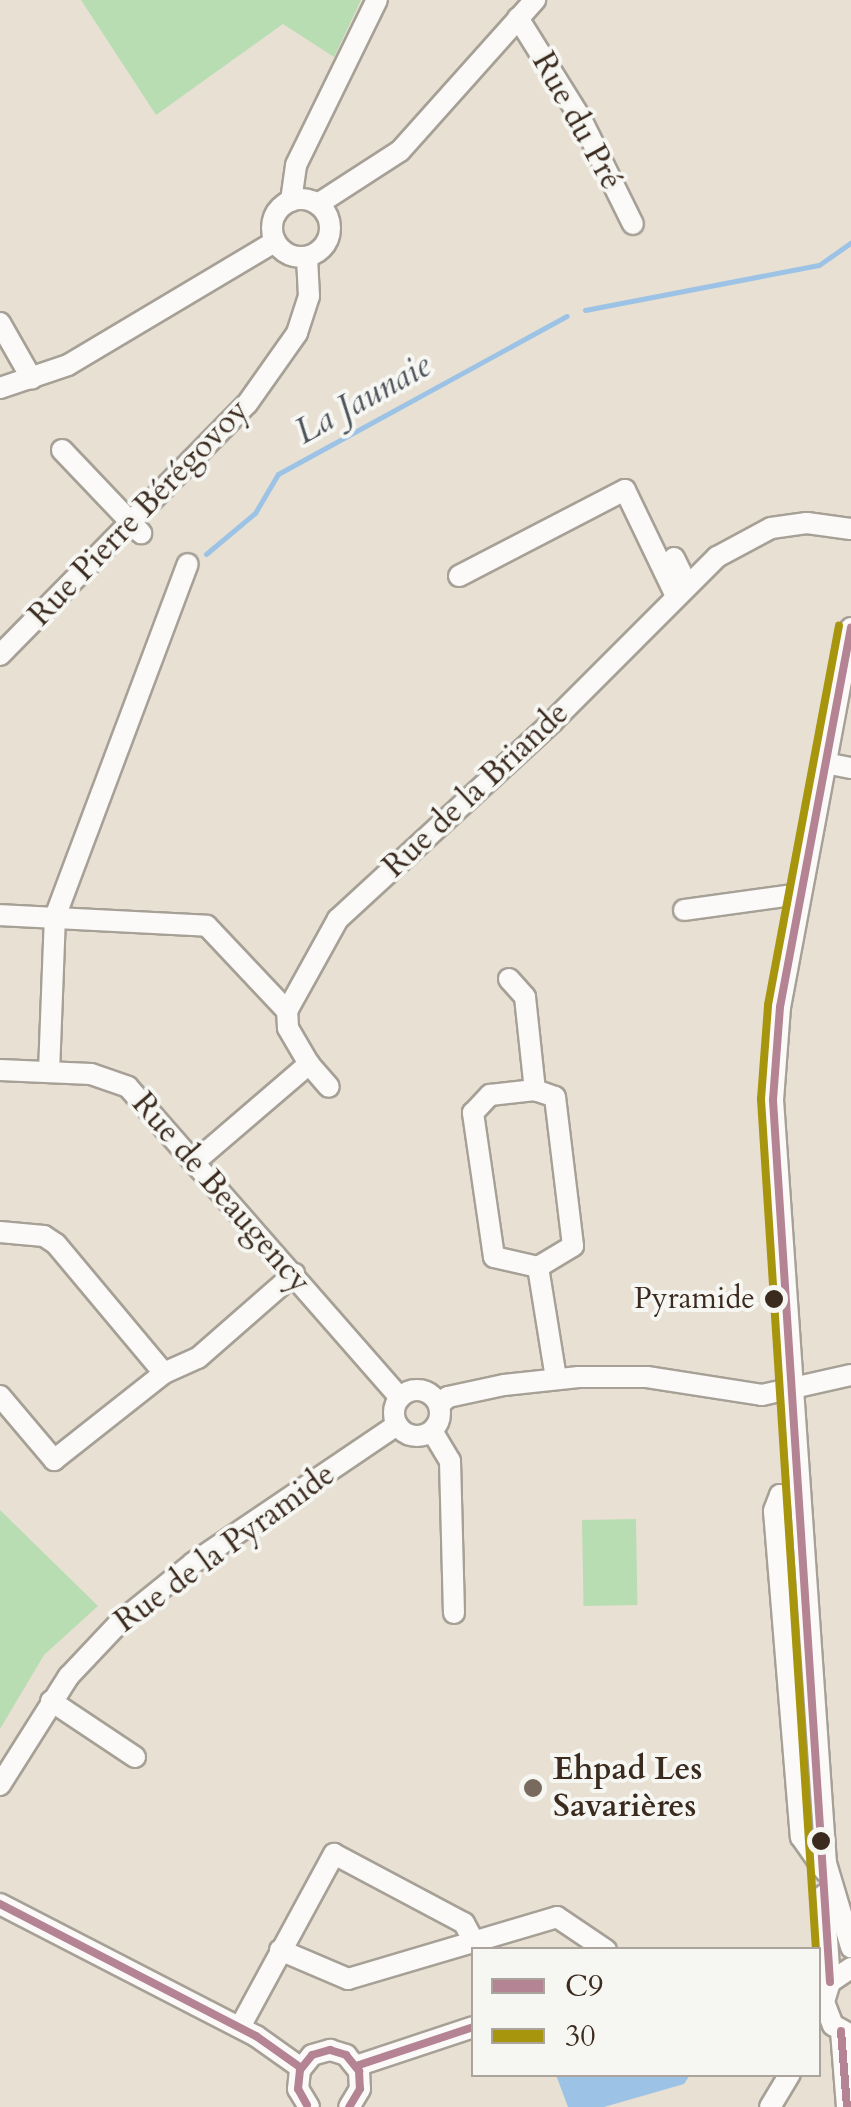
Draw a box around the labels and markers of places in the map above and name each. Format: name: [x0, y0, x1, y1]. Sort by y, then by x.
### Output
place label: Pyramide: [634, 1281, 755, 1317]
marker: Pyramide: [764, 1289, 784, 1309]
place label: Ehpad Les Savarières: [553, 1751, 702, 1826]
marker: Ehpad Les Savarières: [522, 1777, 544, 1799]
unlabelled marker: [811, 1831, 831, 1851]

